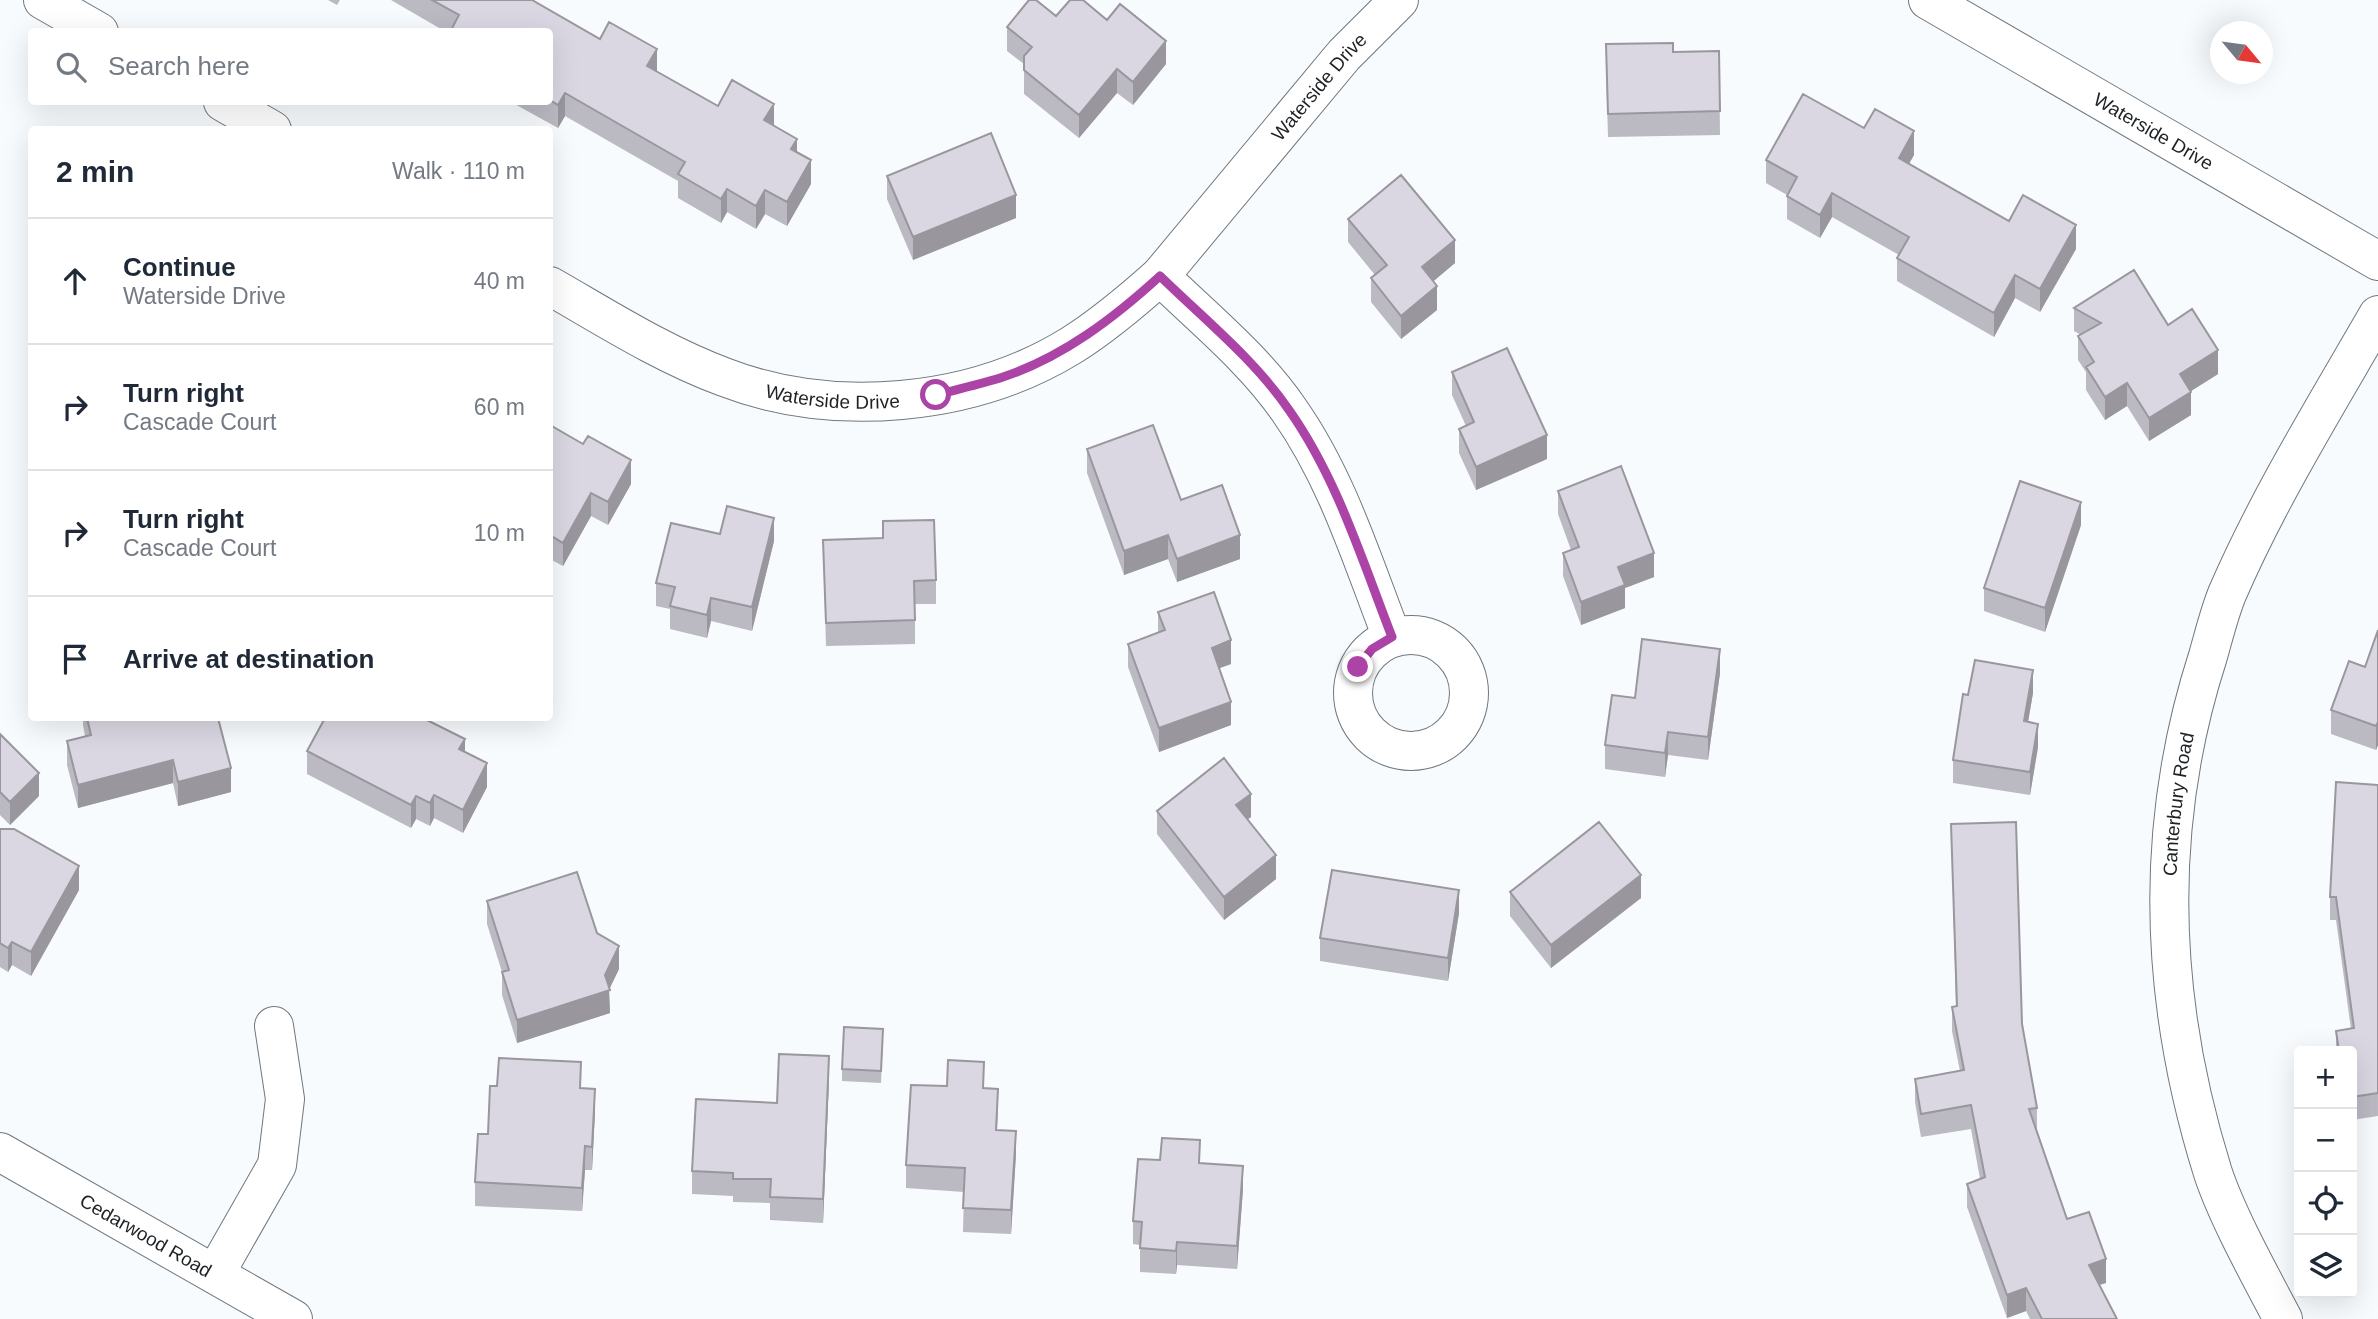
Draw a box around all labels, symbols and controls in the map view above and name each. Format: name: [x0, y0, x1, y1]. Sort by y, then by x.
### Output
north arrow: [2210, 21, 2273, 84]
search box: [28, 28, 553, 105]
street label: Waterside Drive: [1267, 29, 1371, 145]
icon: search: [52, 48, 90, 86]
text: Search here: [108, 51, 250, 81]
street label: Waterside Drive: [2090, 89, 2217, 174]
text: 2 min: [56, 155, 134, 188]
text: Walk · 110 m: [392, 158, 525, 184]
text: Continue: [123, 252, 236, 282]
icon: ahead: [56, 262, 94, 300]
text: 40 m: [474, 268, 525, 294]
text: Waterside Drive: [123, 283, 286, 309]
text: Turn right: [123, 378, 244, 408]
route start: [920, 379, 951, 410]
street label: Waterside Drive: [764, 381, 900, 413]
icon: right: [56, 388, 94, 426]
text: 60 m: [474, 394, 525, 420]
text: Cascade Court: [123, 409, 276, 435]
text: Turn right: [123, 504, 244, 534]
icon: right: [56, 514, 94, 552]
text: 10 m: [474, 520, 525, 546]
text: Cascade Court: [123, 535, 276, 561]
icon: arrive: [56, 640, 94, 678]
text: Arrive at destination: [123, 644, 374, 674]
route end: [1342, 651, 1373, 682]
street label: Canterbury Road: [2159, 730, 2198, 876]
map controls: [2294, 1046, 2357, 1298]
button: +: [2294, 1046, 2357, 1109]
button: −: [2294, 1109, 2357, 1172]
button: locate: [2294, 1172, 2357, 1235]
street label: Cedarwood Road: [76, 1190, 215, 1281]
button: layers: [2294, 1235, 2357, 1298]

